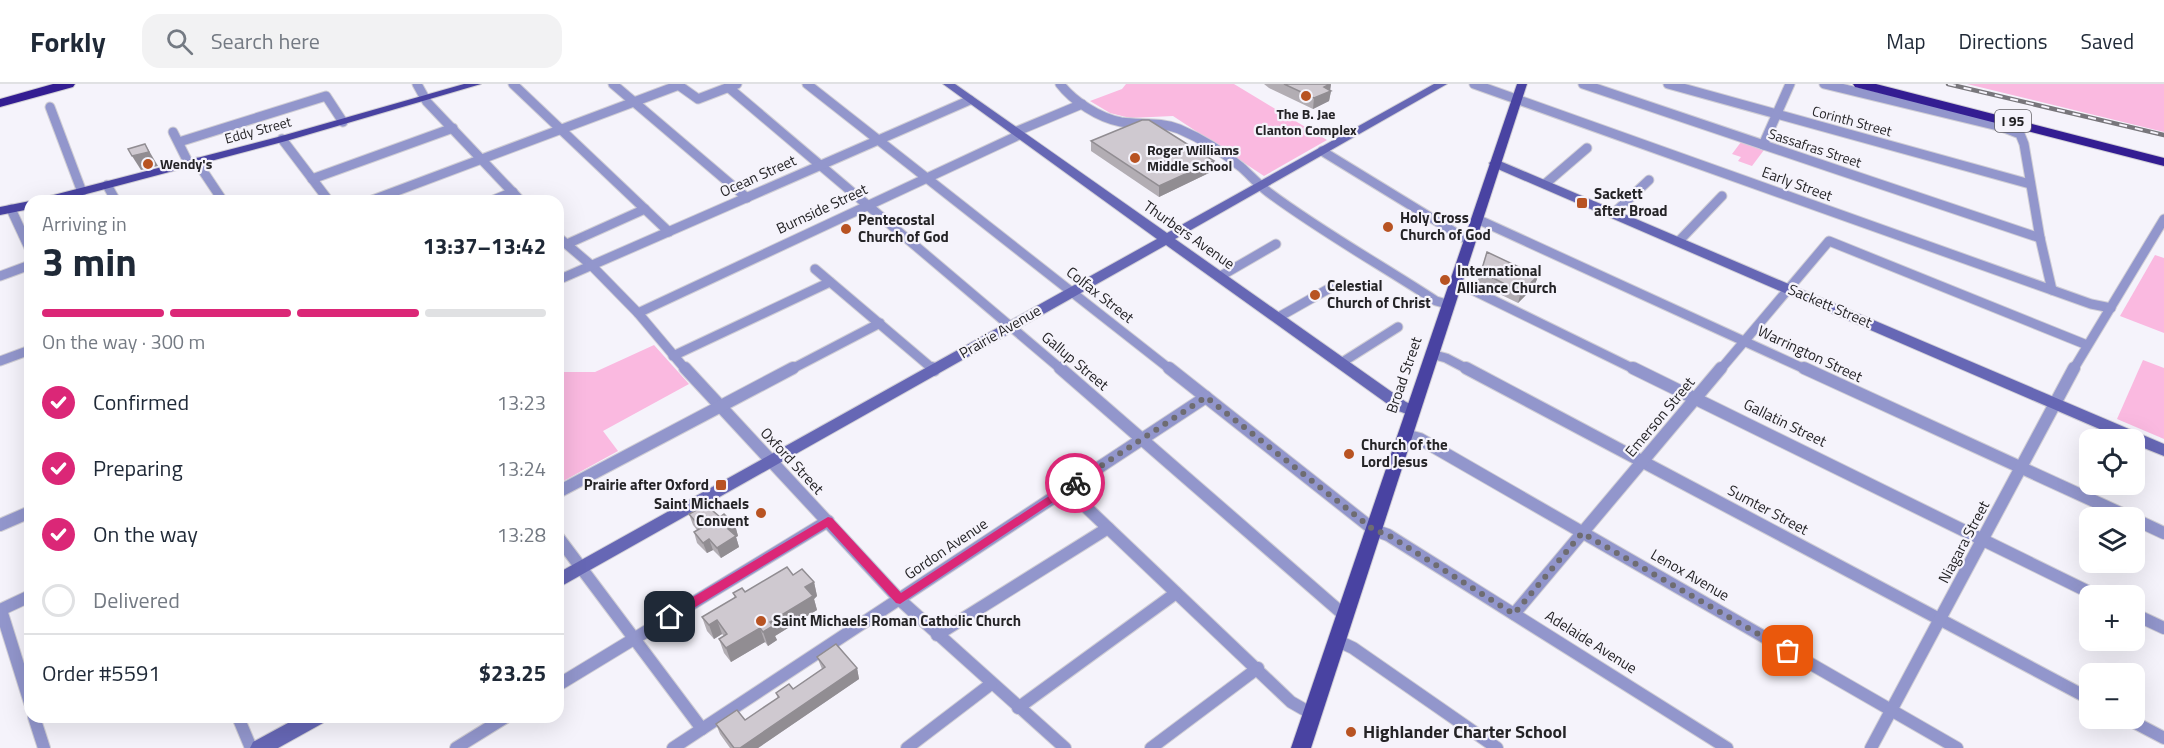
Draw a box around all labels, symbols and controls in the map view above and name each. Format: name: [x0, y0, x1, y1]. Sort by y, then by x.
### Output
search box: [142, 14, 562, 68]
text: Forkly: [30, 20, 106, 63]
text: Search here: [211, 24, 320, 58]
icon: search: [163, 25, 196, 58]
text: Map: [1886, 25, 1926, 57]
text: Directions: [1959, 25, 2048, 57]
text: Saved: [2081, 25, 2134, 57]
marker: The B. Jae Clanton Complex: [1299, 89, 1313, 103]
street label: Corinth Street: [1810, 100, 1894, 141]
place label: The B. Jae Clanton Complex: [1255, 103, 1357, 140]
road number: I 95: [1995, 110, 2031, 132]
street label: Eddy Street: [222, 111, 294, 149]
street label: Sassafras Street: [1766, 123, 1865, 172]
place label: Roger Williams Middle School: [1147, 139, 1240, 176]
street label: Ocean Street: [716, 148, 800, 203]
marker: Roger Williams Middle School: [1128, 151, 1142, 165]
place label: Wendy's: [160, 153, 213, 174]
marker: Wendy's: [141, 157, 155, 171]
street label: Early Street: [1759, 160, 1836, 207]
street label: Burnside Street: [772, 177, 872, 240]
place label: Sackett after Broad: [1594, 182, 1668, 222]
street label: Thurbers Avenue: [1139, 194, 1240, 275]
marker: Sackett after Broad: [1575, 196, 1589, 210]
place label: Holy Cross Church of God: [1400, 206, 1491, 246]
text: Arriving in: [42, 208, 127, 239]
place label: Pentecostal Church of God: [858, 208, 949, 248]
marker: Holy Cross Church of God: [1381, 220, 1395, 234]
marker: Pentecostal Church of God: [839, 222, 853, 236]
text: 13:37–13:42: [423, 229, 546, 263]
text: 3 min: [42, 232, 137, 291]
place label: International Alliance Church: [1457, 259, 1557, 299]
street label: Colfax Street: [1061, 261, 1140, 329]
marker: International Alliance Church: [1438, 273, 1452, 287]
place label: Celestial Church of Christ: [1327, 274, 1431, 314]
street label: Sackett Street: [1785, 278, 1876, 334]
marker: Celestial Church of Christ: [1308, 288, 1322, 302]
street label: Prairie Avenue: [955, 299, 1045, 364]
street label: Warrington Street: [1754, 319, 1867, 388]
text: On the way · 300 m: [42, 326, 205, 357]
street label: Gallup Street: [1037, 326, 1115, 396]
street label: Broad Street: [1380, 333, 1428, 416]
street label: Emerson Street: [1619, 371, 1701, 462]
text: Confirmed: [93, 385, 189, 419]
icon: check: [42, 386, 75, 419]
text: 13:23: [497, 387, 546, 418]
street label: Gallatin Street: [1740, 393, 1831, 453]
street label: Oxford Street: [755, 422, 830, 500]
map controls: [2079, 429, 2145, 729]
button: locate: [2079, 429, 2145, 495]
place label: Church of the Lord Jesus: [1361, 433, 1448, 473]
marker: Church of the Lord Jesus: [1342, 447, 1356, 461]
text: Preparing: [93, 451, 183, 485]
icon: check: [42, 452, 75, 485]
text: 13:24: [497, 453, 546, 484]
courier: [1045, 453, 1105, 513]
icon: bike: [1059, 467, 1092, 500]
place label: Prairie after Oxford: [584, 473, 709, 496]
marker: Prairie after Oxford: [714, 478, 728, 492]
street label: Sumter Street: [1724, 479, 1813, 541]
place label: Saint Michaels Convent: [654, 492, 750, 532]
street label: Niagara Street: [1932, 496, 1995, 587]
marker: Saint Michaels Convent: [754, 506, 768, 520]
button: layers: [2079, 507, 2145, 573]
street label: Gordon Avenue: [899, 512, 992, 585]
text: On the way: [93, 517, 198, 551]
icon: check: [42, 518, 75, 551]
text: 13:28: [497, 519, 546, 550]
street label: Lenox Avenue: [1647, 543, 1734, 606]
text: Delivered: [93, 583, 180, 617]
button: +: [2079, 585, 2145, 651]
pin: [644, 591, 695, 642]
icon: home: [653, 600, 686, 633]
street label: Adelaide Avenue: [1541, 604, 1642, 679]
place label: Saint Michaels Roman Catholic Church: [773, 609, 1021, 632]
marker: Saint Michaels Roman Catholic Church: [754, 614, 768, 628]
pin: [1762, 625, 1813, 676]
icon: bag: [1771, 634, 1804, 667]
text: Order #5591: [42, 656, 161, 690]
text: $23.25: [479, 656, 546, 690]
button: −: [2079, 663, 2145, 729]
place label: Highlander Charter School: [1363, 718, 1567, 745]
marker: Highlander Charter School: [1344, 725, 1358, 739]

